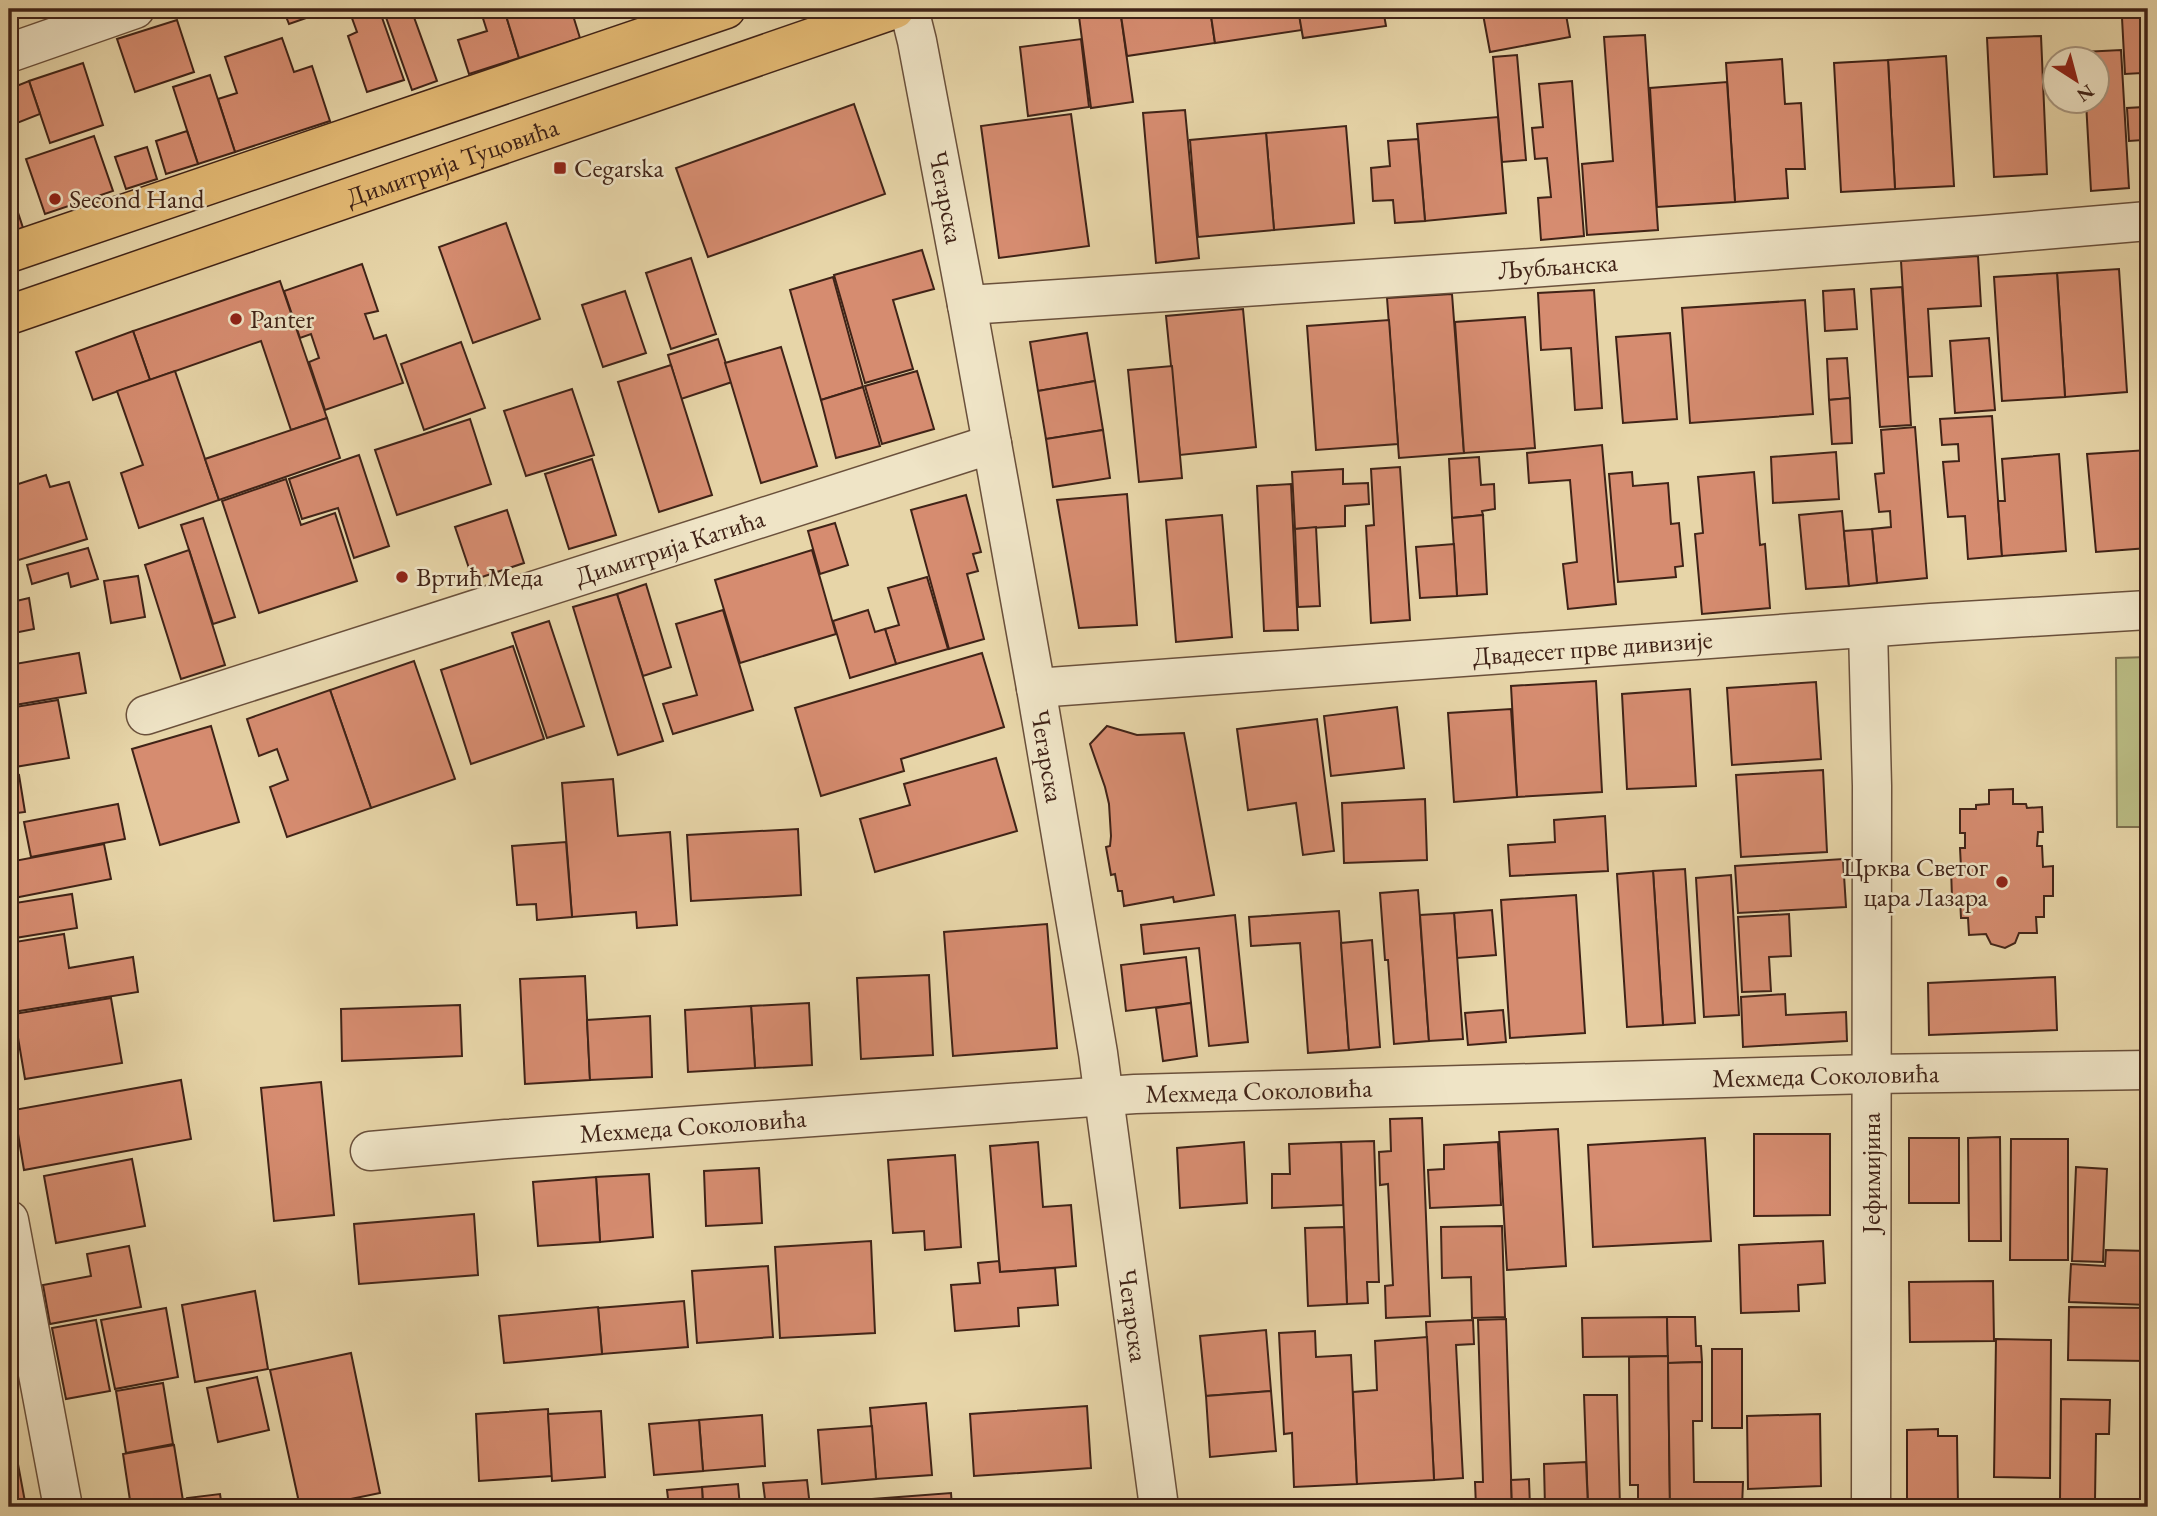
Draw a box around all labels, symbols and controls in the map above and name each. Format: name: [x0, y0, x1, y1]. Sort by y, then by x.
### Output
north arrow: [2042, 46, 2112, 116]
text: N: [2072, 79, 2099, 108]
street label: Димитрија Туцовића: [342, 109, 564, 214]
street label: Чегарска: [921, 148, 972, 247]
place label: Cegarska: [574, 151, 665, 185]
marker: Cegarska: [552, 160, 568, 176]
place label: Second Hand: [69, 182, 205, 216]
marker: Second Hand: [47, 191, 63, 207]
street label: Љубљанска: [1497, 245, 1619, 287]
place label: Panter: [250, 302, 314, 336]
marker: Panter: [228, 311, 244, 327]
street label: Димитрија Катића: [571, 501, 770, 593]
place label: Вртић Меда: [416, 560, 544, 594]
marker: Вртић Меда: [394, 569, 410, 585]
street label: Двадесет прве дивизије: [1471, 622, 1714, 673]
street label: Чегарска: [1023, 707, 1072, 806]
place label: Црква Светог цара Лазара: [1843, 850, 1989, 914]
marker: Црква Светог цара Лазара: [1994, 874, 2010, 890]
street label: Мехмеда Соколовића: [1712, 1056, 1940, 1095]
street label: Мехмеда Соколовића: [1145, 1071, 1373, 1111]
street label: Мехмеда Соколовића: [578, 1101, 808, 1151]
street label: Јефимијина: [1854, 1112, 1888, 1236]
street label: Чегарска: [1110, 1267, 1156, 1365]

